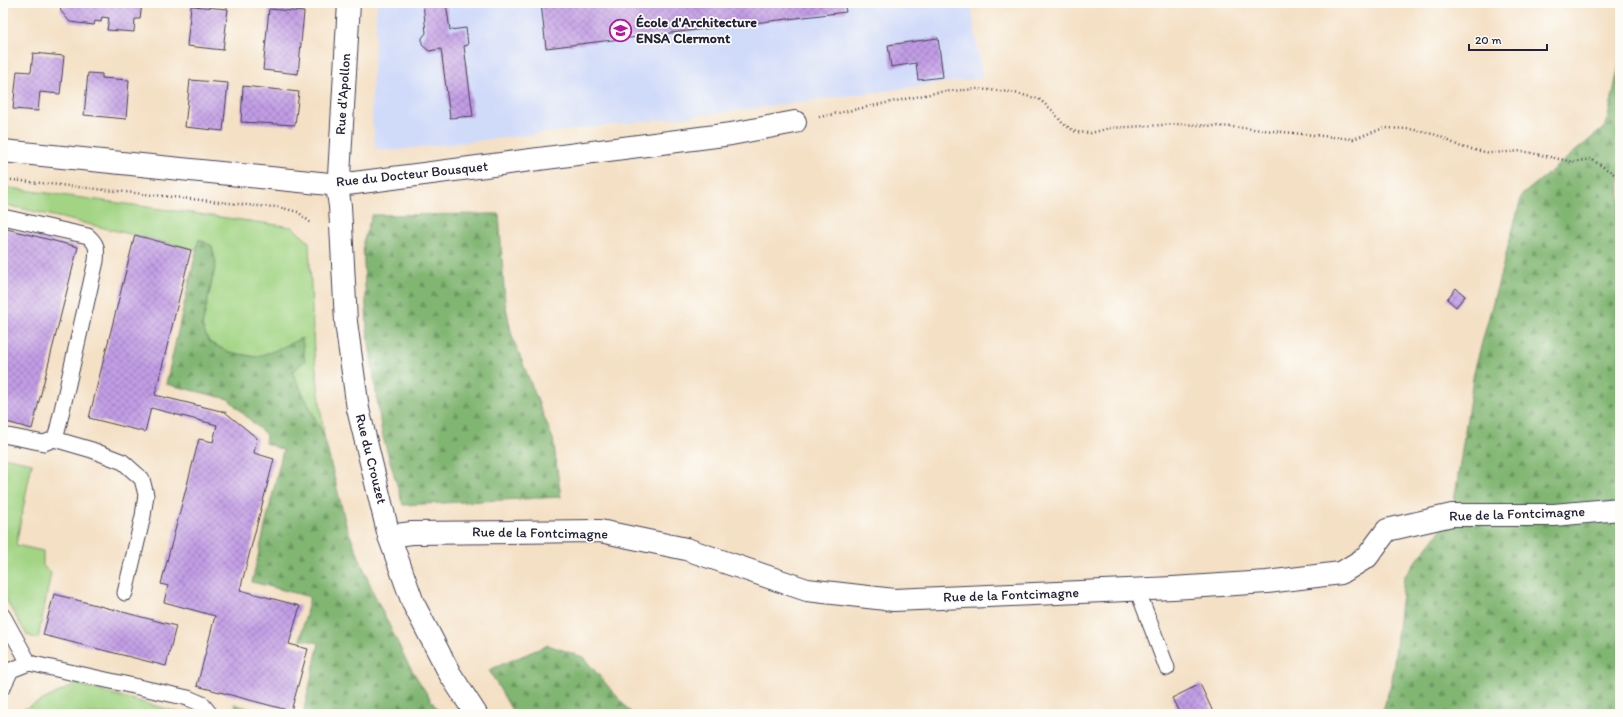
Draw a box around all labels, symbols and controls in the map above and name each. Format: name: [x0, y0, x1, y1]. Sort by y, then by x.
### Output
place label: École d'Architecture ENSA Clermont: [636, 14, 757, 47]
school or university icon: École d'Architecture ENSA Clermont: [607, 17, 633, 43]
scale bar: [1469, 26, 1547, 52]
text: 20 m: [1475, 33, 1502, 47]
street label: Rue d'Apollon: [332, 52, 354, 135]
street label: Rue du Docteur Bousquet: [335, 158, 489, 190]
street label: Rue du Crouzet: [352, 412, 390, 506]
street label: Rue de la Fontcimagne: [1449, 503, 1586, 525]
street label: Rue de la Fontcimagne: [472, 523, 608, 543]
street label: Rue de la Fontcimagne: [943, 584, 1080, 606]

